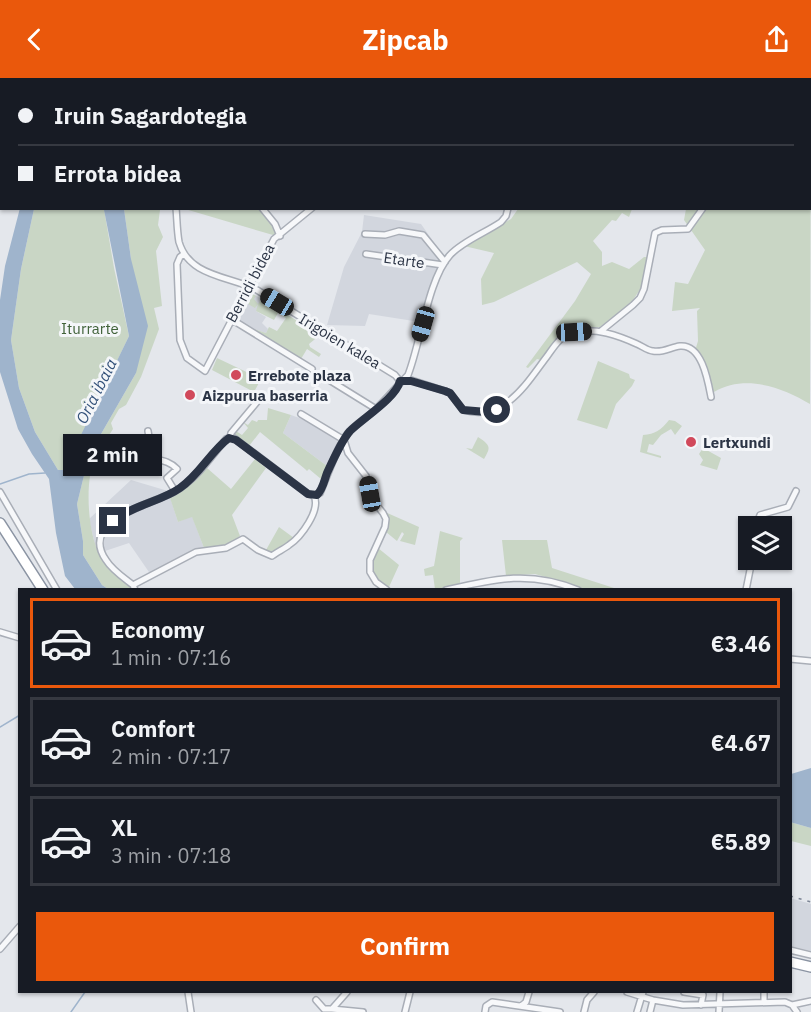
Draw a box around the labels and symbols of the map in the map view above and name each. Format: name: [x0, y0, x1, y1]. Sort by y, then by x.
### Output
street label: Berridi bidea: [221, 240, 279, 326]
street label: Etarte: [382, 248, 426, 272]
car: [257, 285, 297, 319]
car: [409, 304, 437, 344]
street label: Irigoien kalea: [296, 309, 384, 373]
park label: Iturrarte: [61, 319, 119, 338]
car: [556, 322, 592, 342]
water label: Oria ibaia: [71, 355, 121, 427]
place label: Errebote plaza: [248, 366, 352, 385]
marker: Errebote plaza: [229, 368, 243, 382]
place label: Aizpurua baserria: [202, 386, 329, 405]
marker: Aizpurua baserria: [183, 388, 197, 402]
route start: [483, 396, 510, 423]
place label: Lertxundi: [703, 433, 771, 452]
callout: 2 min: [63, 434, 162, 476]
marker: Lertxundi: [684, 435, 698, 449]
car: [358, 475, 382, 513]
route end: [99, 507, 126, 534]

